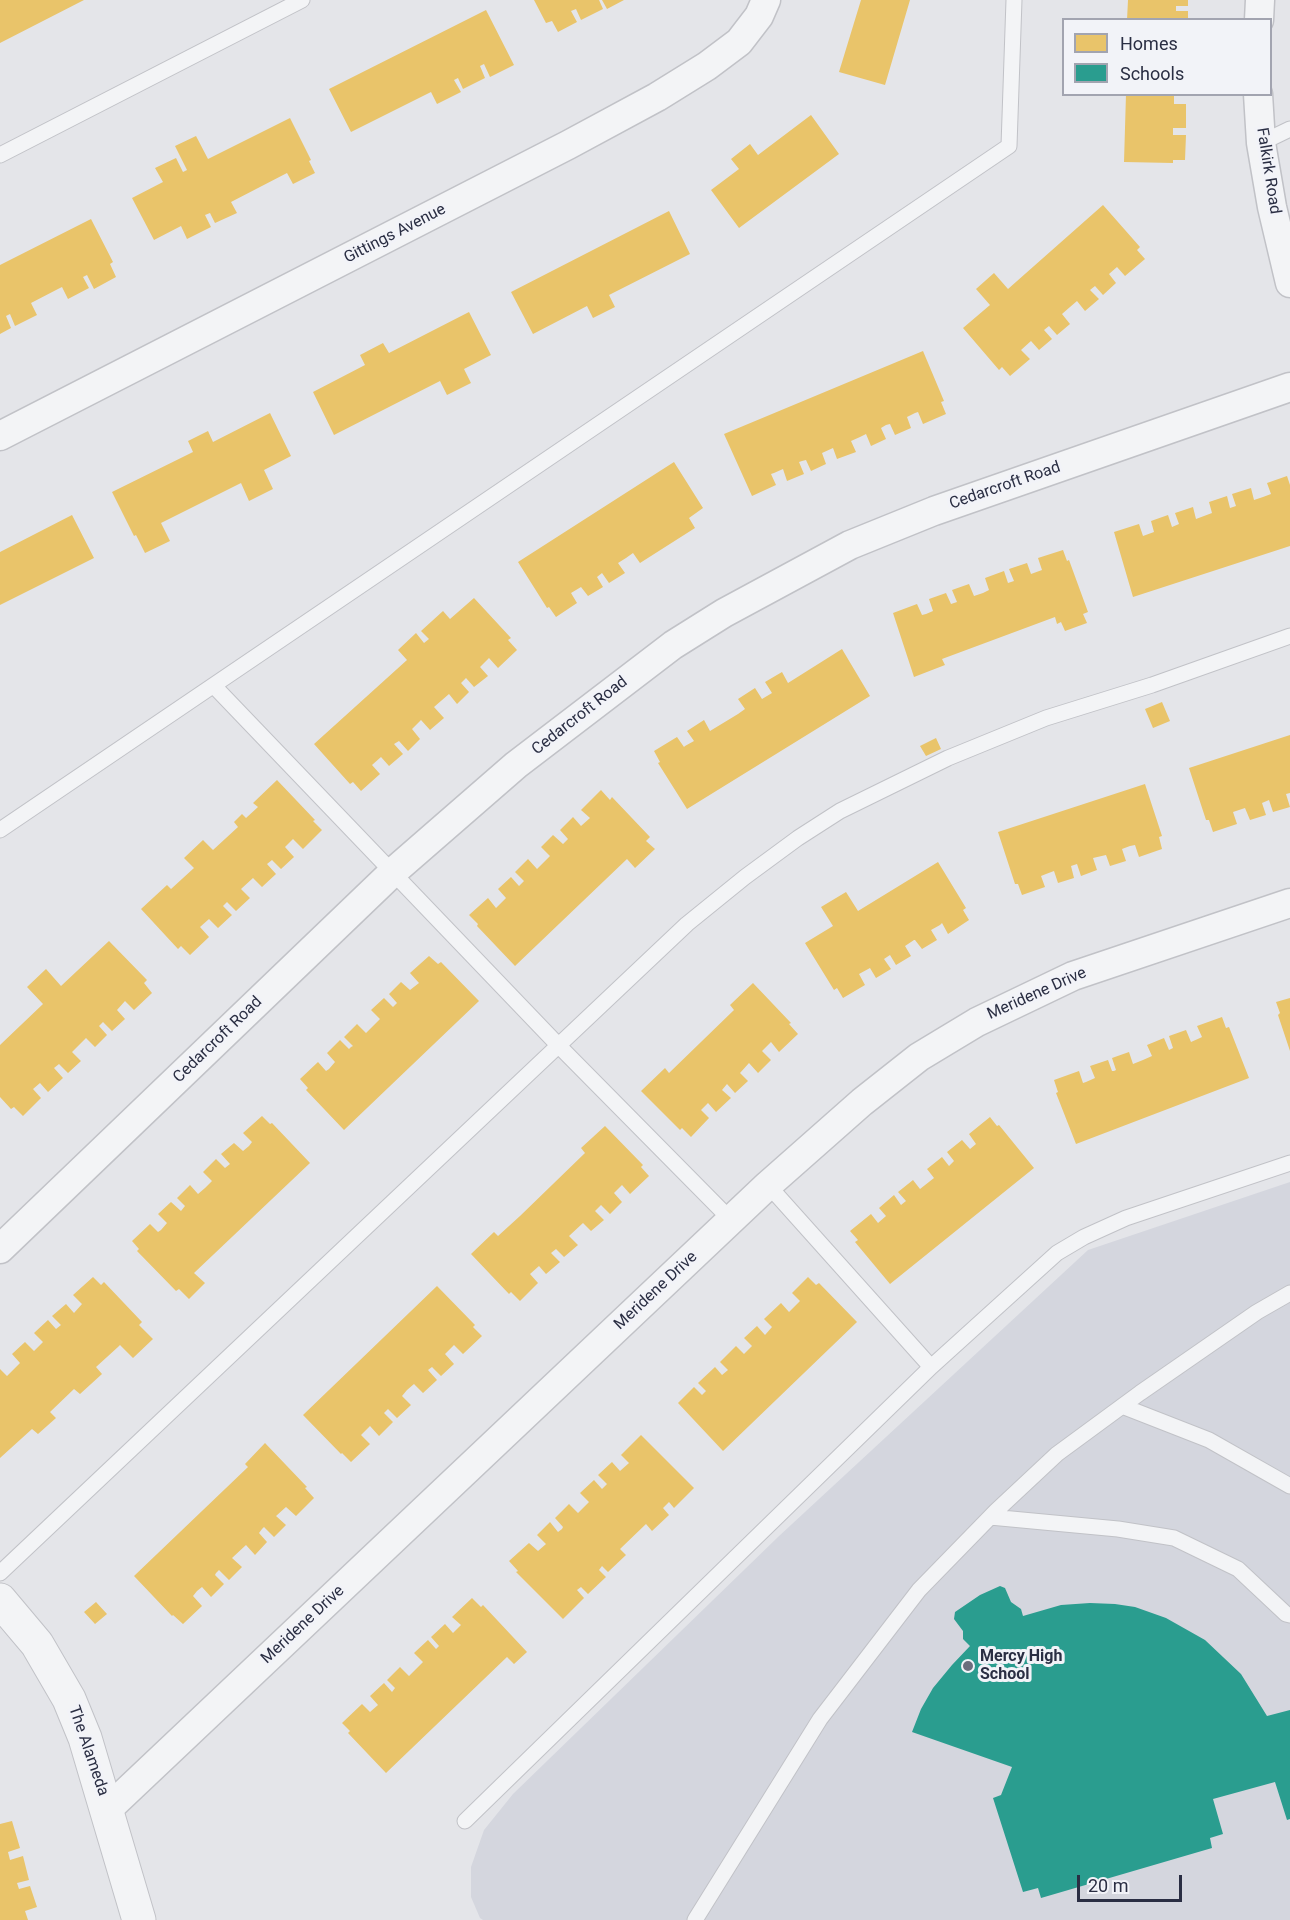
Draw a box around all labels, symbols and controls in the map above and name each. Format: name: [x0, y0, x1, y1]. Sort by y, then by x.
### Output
legend: [1062, 18, 1272, 96]
text: Homes: [1120, 33, 1178, 54]
text: Schools: [1120, 63, 1184, 84]
street label: Falkirk Road: [1252, 126, 1284, 216]
street label: Gittings Avenue: [341, 200, 449, 268]
street label: Cedarcroft Road: [947, 458, 1063, 514]
street label: Cedarcroft Road: [528, 673, 632, 759]
street label: Meridene Drive: [984, 964, 1090, 1024]
street label: Cedarcroft Road: [170, 993, 266, 1087]
street label: Meridene Drive: [611, 1248, 701, 1334]
street label: Meridene Drive: [258, 1582, 348, 1668]
place label: Mercy High School: [980, 1647, 1062, 1685]
marker: Mercy High School: [961, 1659, 975, 1673]
street label: The Alameda: [64, 1703, 112, 1799]
scale bar: [1080, 1863, 1185, 1901]
text: 20 m: [1088, 1875, 1128, 1896]

